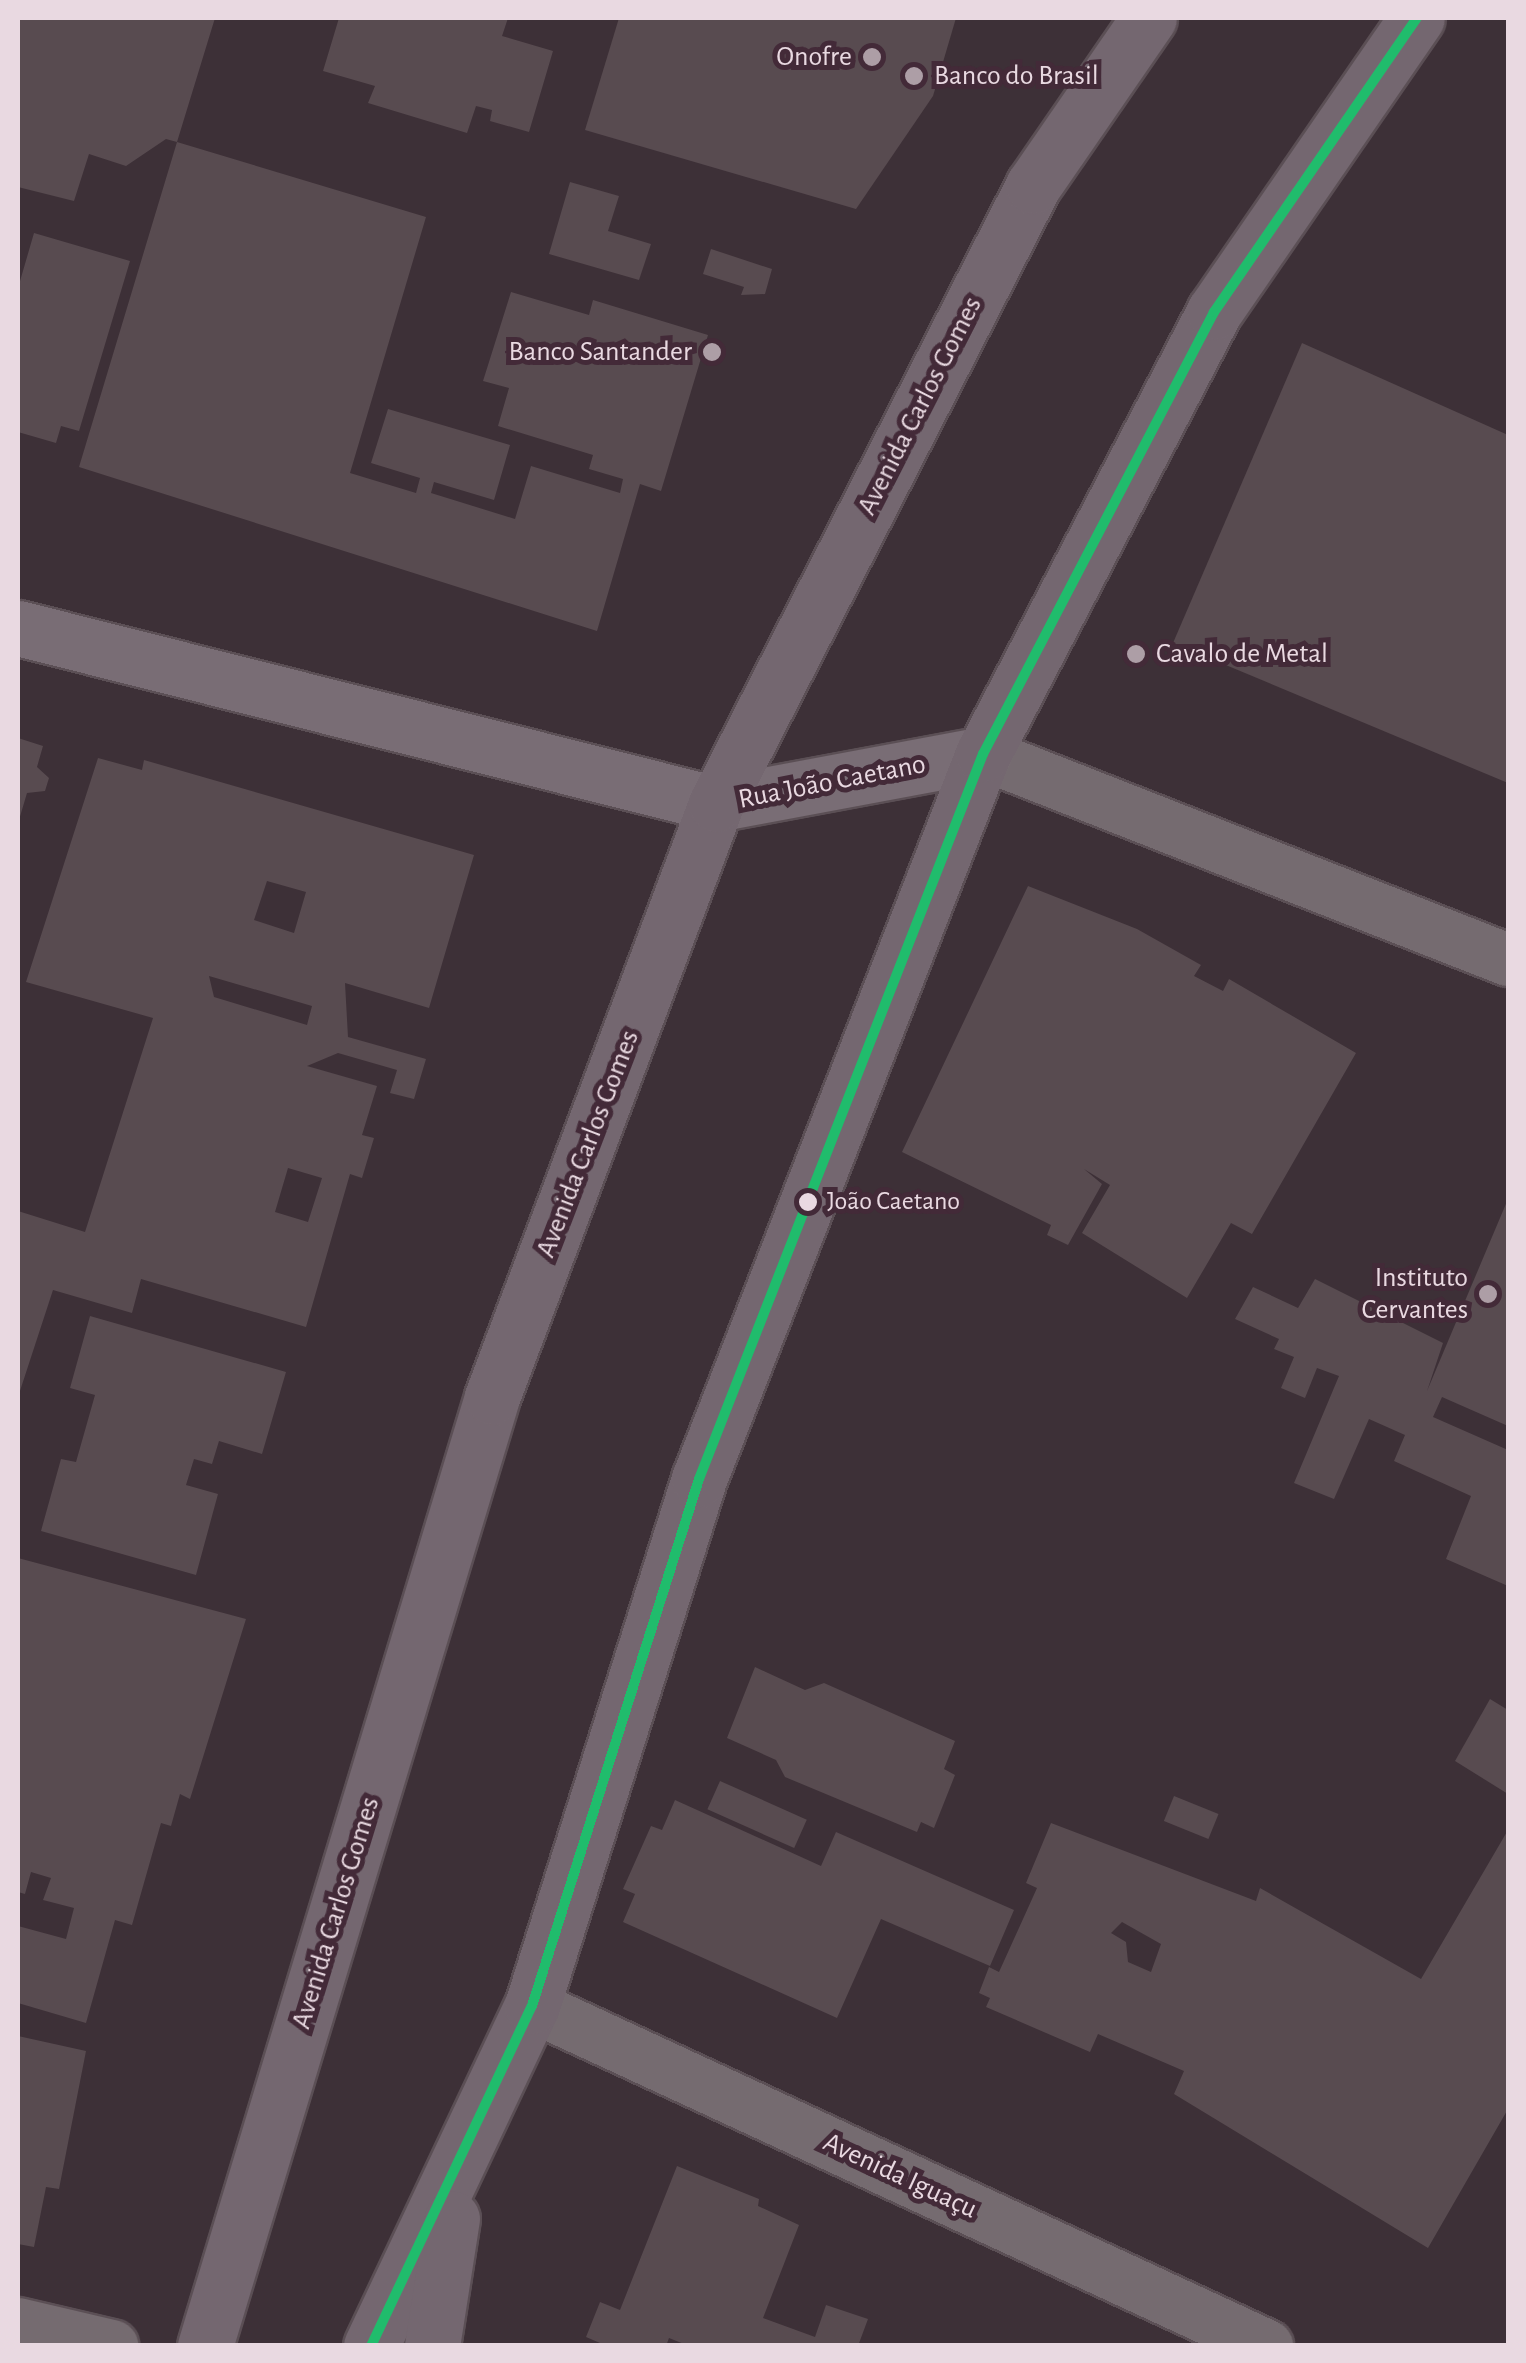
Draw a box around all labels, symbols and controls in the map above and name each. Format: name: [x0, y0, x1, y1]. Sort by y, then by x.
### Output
place label: Onofre: [776, 40, 852, 74]
marker: Onofre: [861, 46, 883, 68]
place label: Banco do Brasil: [934, 59, 1099, 93]
marker: Banco do Brasil: [903, 65, 925, 87]
street label: Avenida Carlos Gomes: [850, 291, 990, 521]
place label: Banco Santander: [508, 335, 692, 369]
marker: Banco Santander: [701, 341, 723, 363]
place label: Cavalo de Metal: [1156, 637, 1328, 671]
marker: Cavalo de Metal: [1125, 643, 1147, 665]
street label: Rua João Caetano: [735, 747, 929, 817]
street label: Avenida Carlos Gomes: [529, 1026, 647, 1262]
place label: João Caetano: [827, 1186, 960, 1218]
marker: João Caetano: [798, 1192, 818, 1212]
place label: Instituto Cervantes: [1361, 1261, 1468, 1327]
marker: Instituto Cervantes: [1477, 1283, 1499, 1305]
street label: Avenida Carlos Gomes: [285, 1793, 387, 2033]
street label: Avenida Iguaçu: [818, 2126, 982, 2226]

